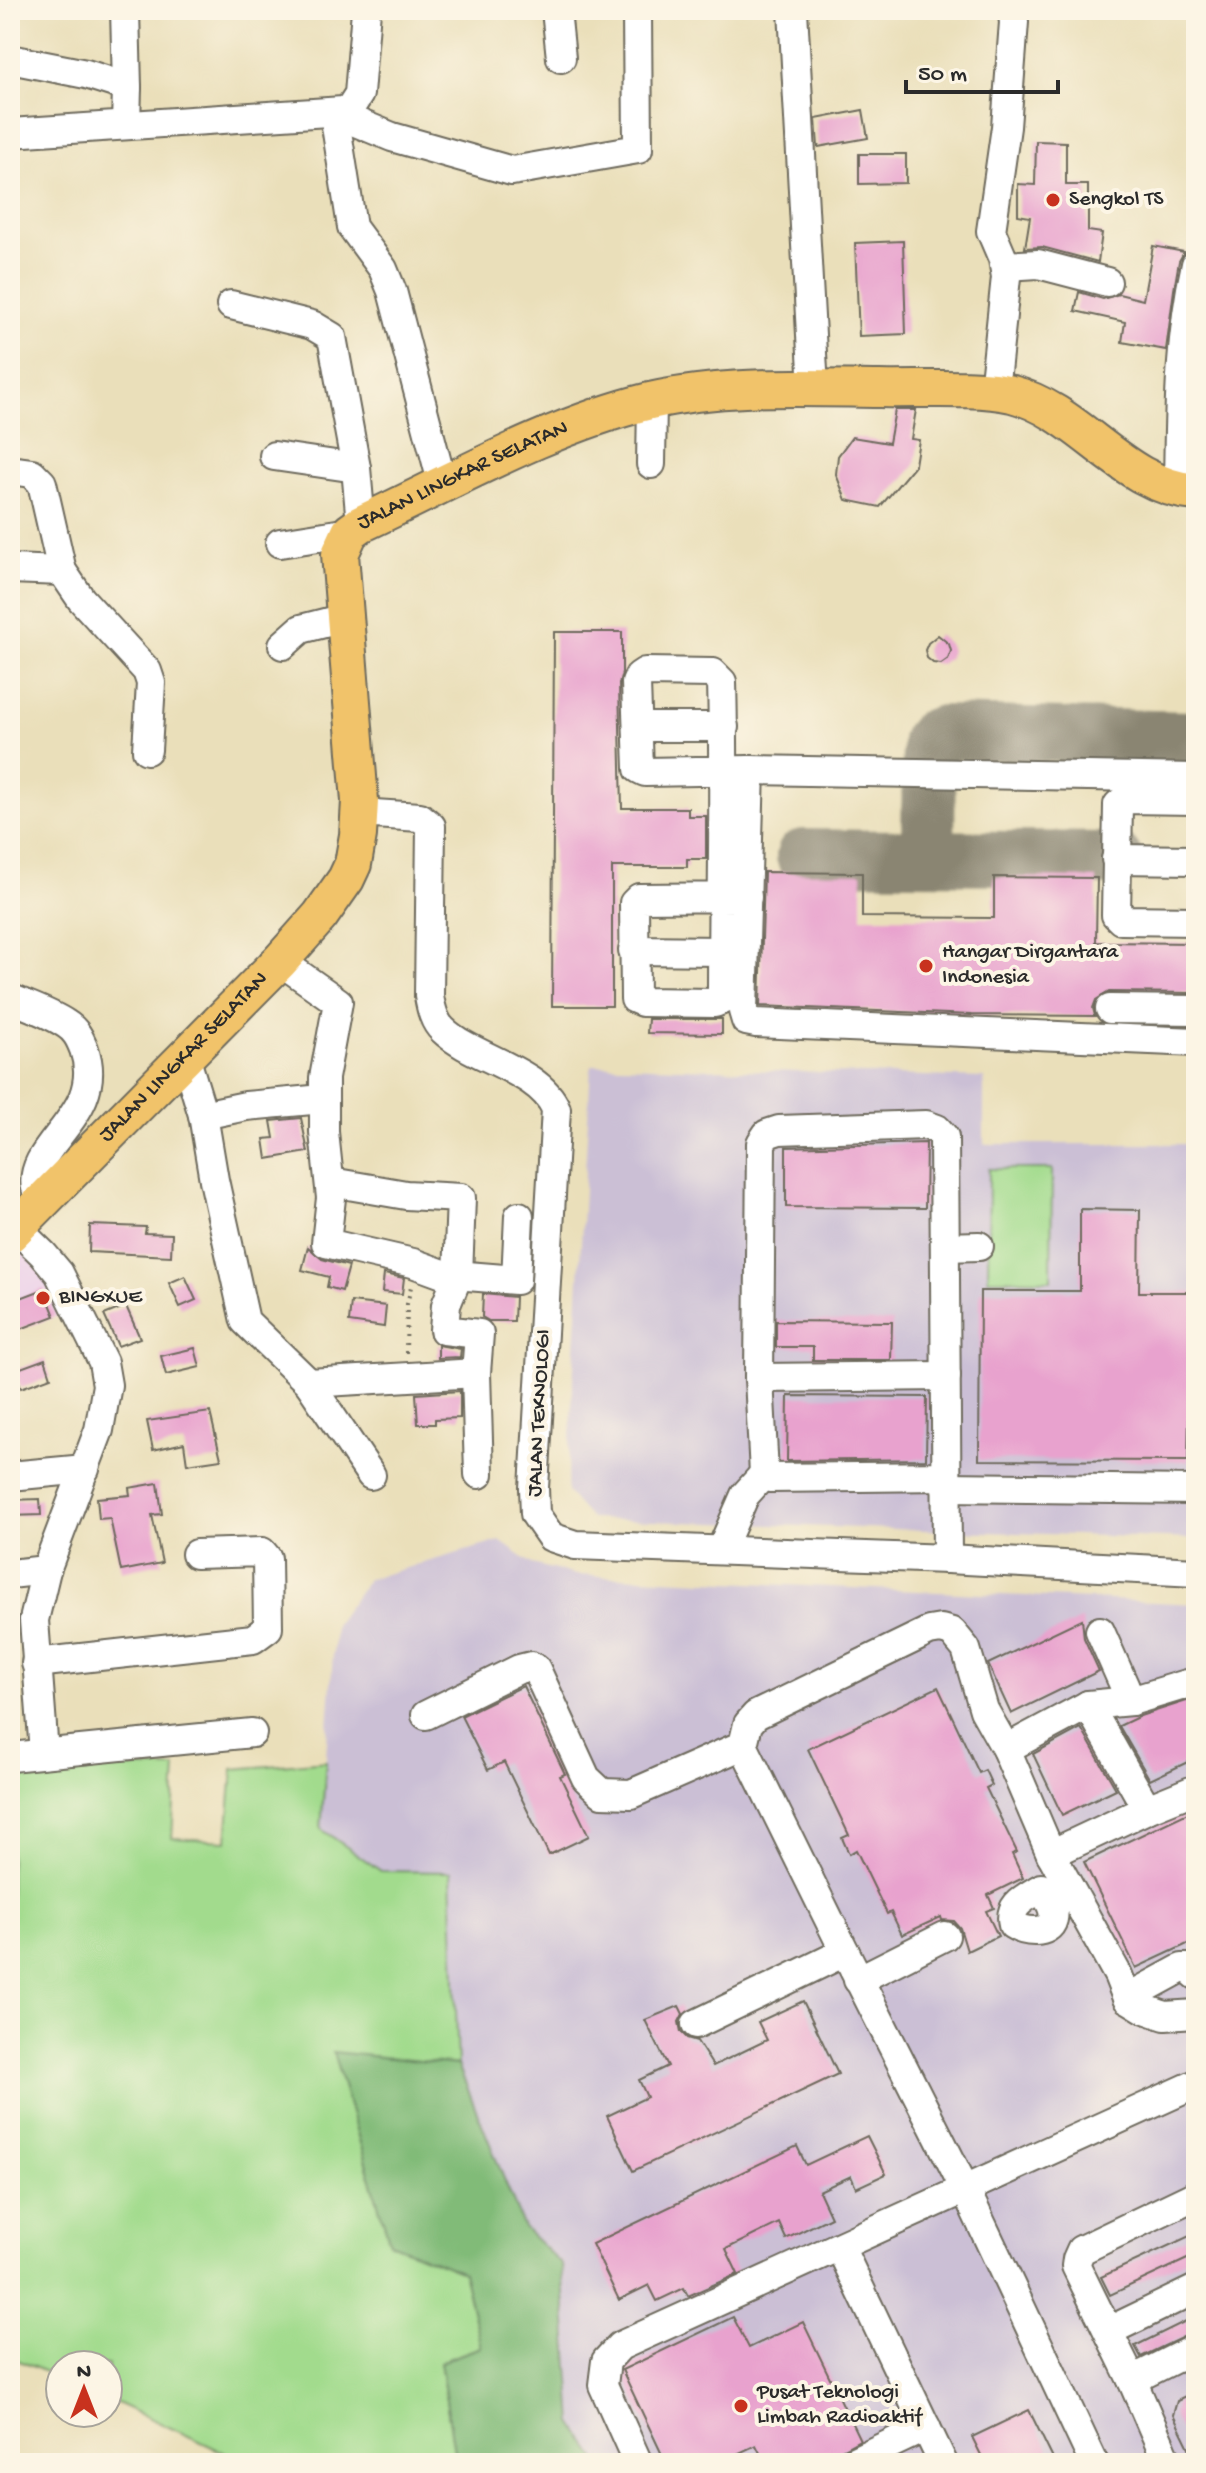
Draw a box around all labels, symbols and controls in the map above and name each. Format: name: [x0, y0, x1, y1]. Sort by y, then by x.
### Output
scale bar: [906, 44, 1058, 94]
text: 50 m: [918, 61, 967, 90]
place label: Sengkol TS: [1069, 187, 1164, 213]
marker: Sengkol TS: [1044, 191, 1062, 209]
street label: JALAN LINGKAR SELATAN: [354, 416, 572, 537]
place label: Hangar Dirgantara Indonesia: [942, 940, 1119, 991]
marker: Hangar Dirgantara Indonesia: [917, 957, 935, 975]
street label: JALAN LINGKAR SELATAN: [94, 967, 274, 1148]
place label: BINGXUE: [58, 1285, 143, 1311]
marker: BINGXUE: [34, 1289, 52, 1307]
street label: JALAN TEKNOLOGI: [523, 1329, 557, 1497]
north arrow: [44, 2349, 124, 2429]
text: N: [77, 2360, 91, 2386]
place label: Pusat Teknologi Limbah Radioaktif: [756, 2380, 924, 2431]
marker: Pusat Teknologi Limbah Radioaktif: [732, 2397, 750, 2415]

